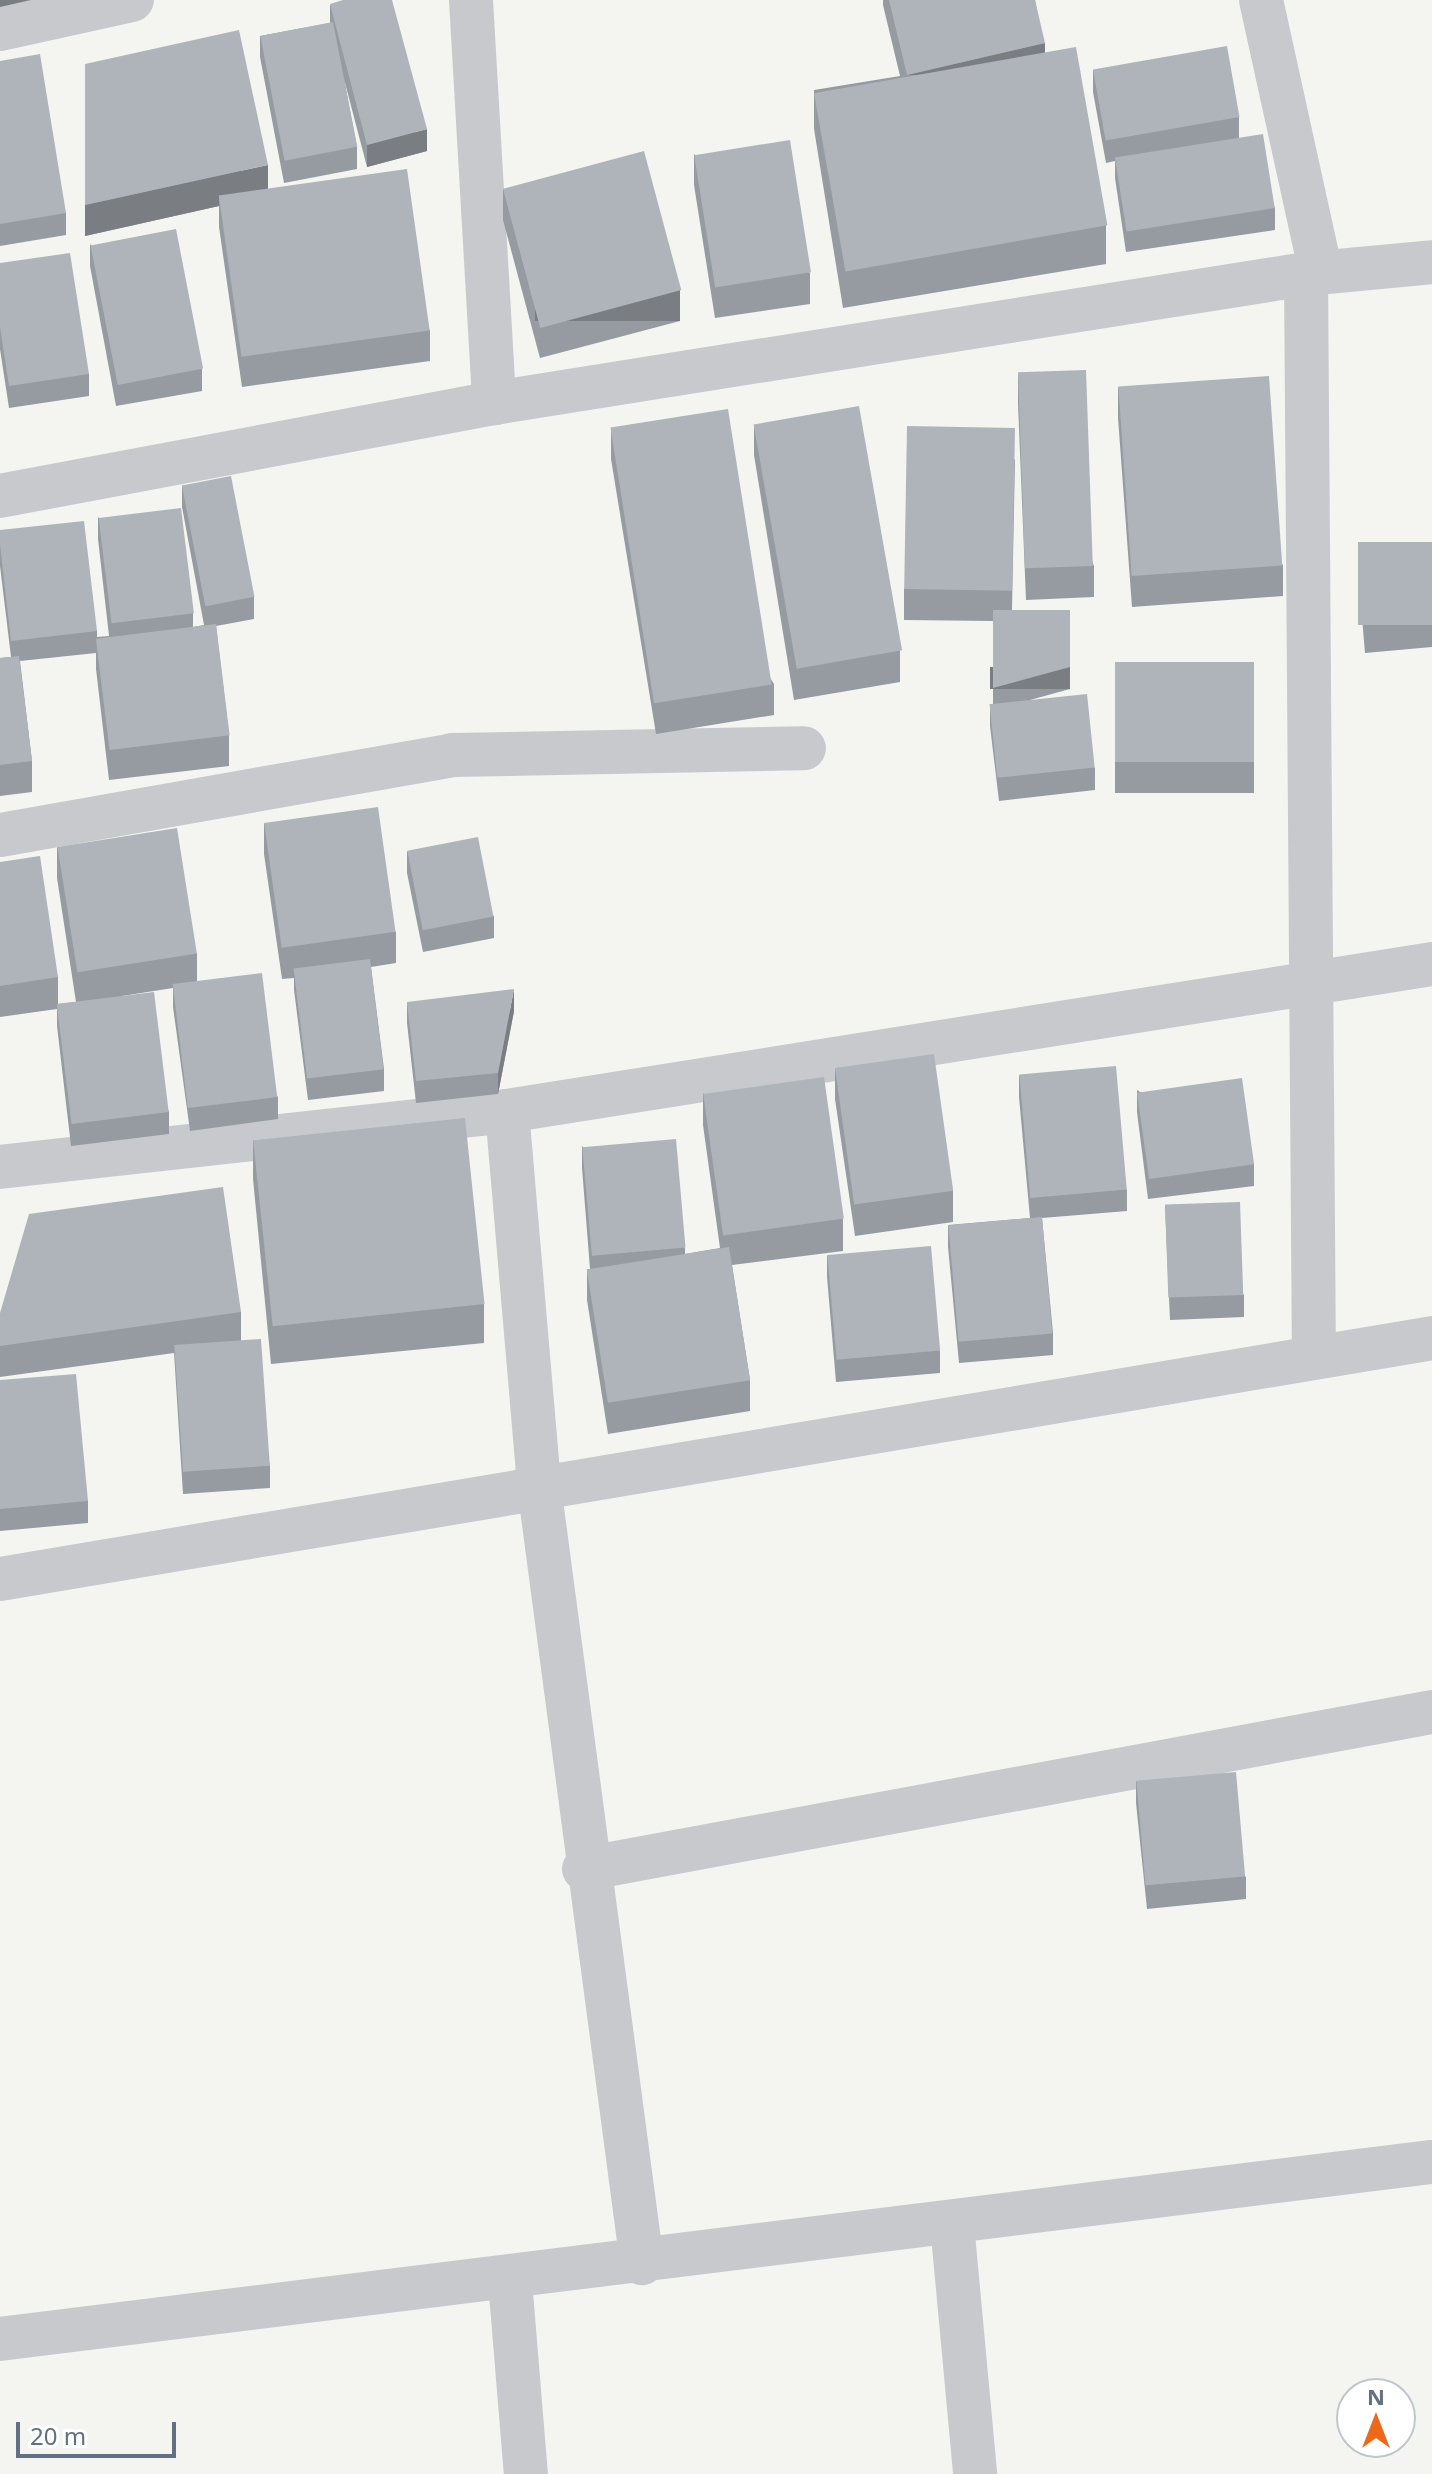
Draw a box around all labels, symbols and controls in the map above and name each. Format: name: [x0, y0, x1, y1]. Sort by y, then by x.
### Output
north arrow: [1336, 2378, 1416, 2458]
text: N: [1367, 2381, 1385, 2411]
scale bar: [20, 2406, 180, 2456]
text: 20 m: [30, 2419, 86, 2452]

